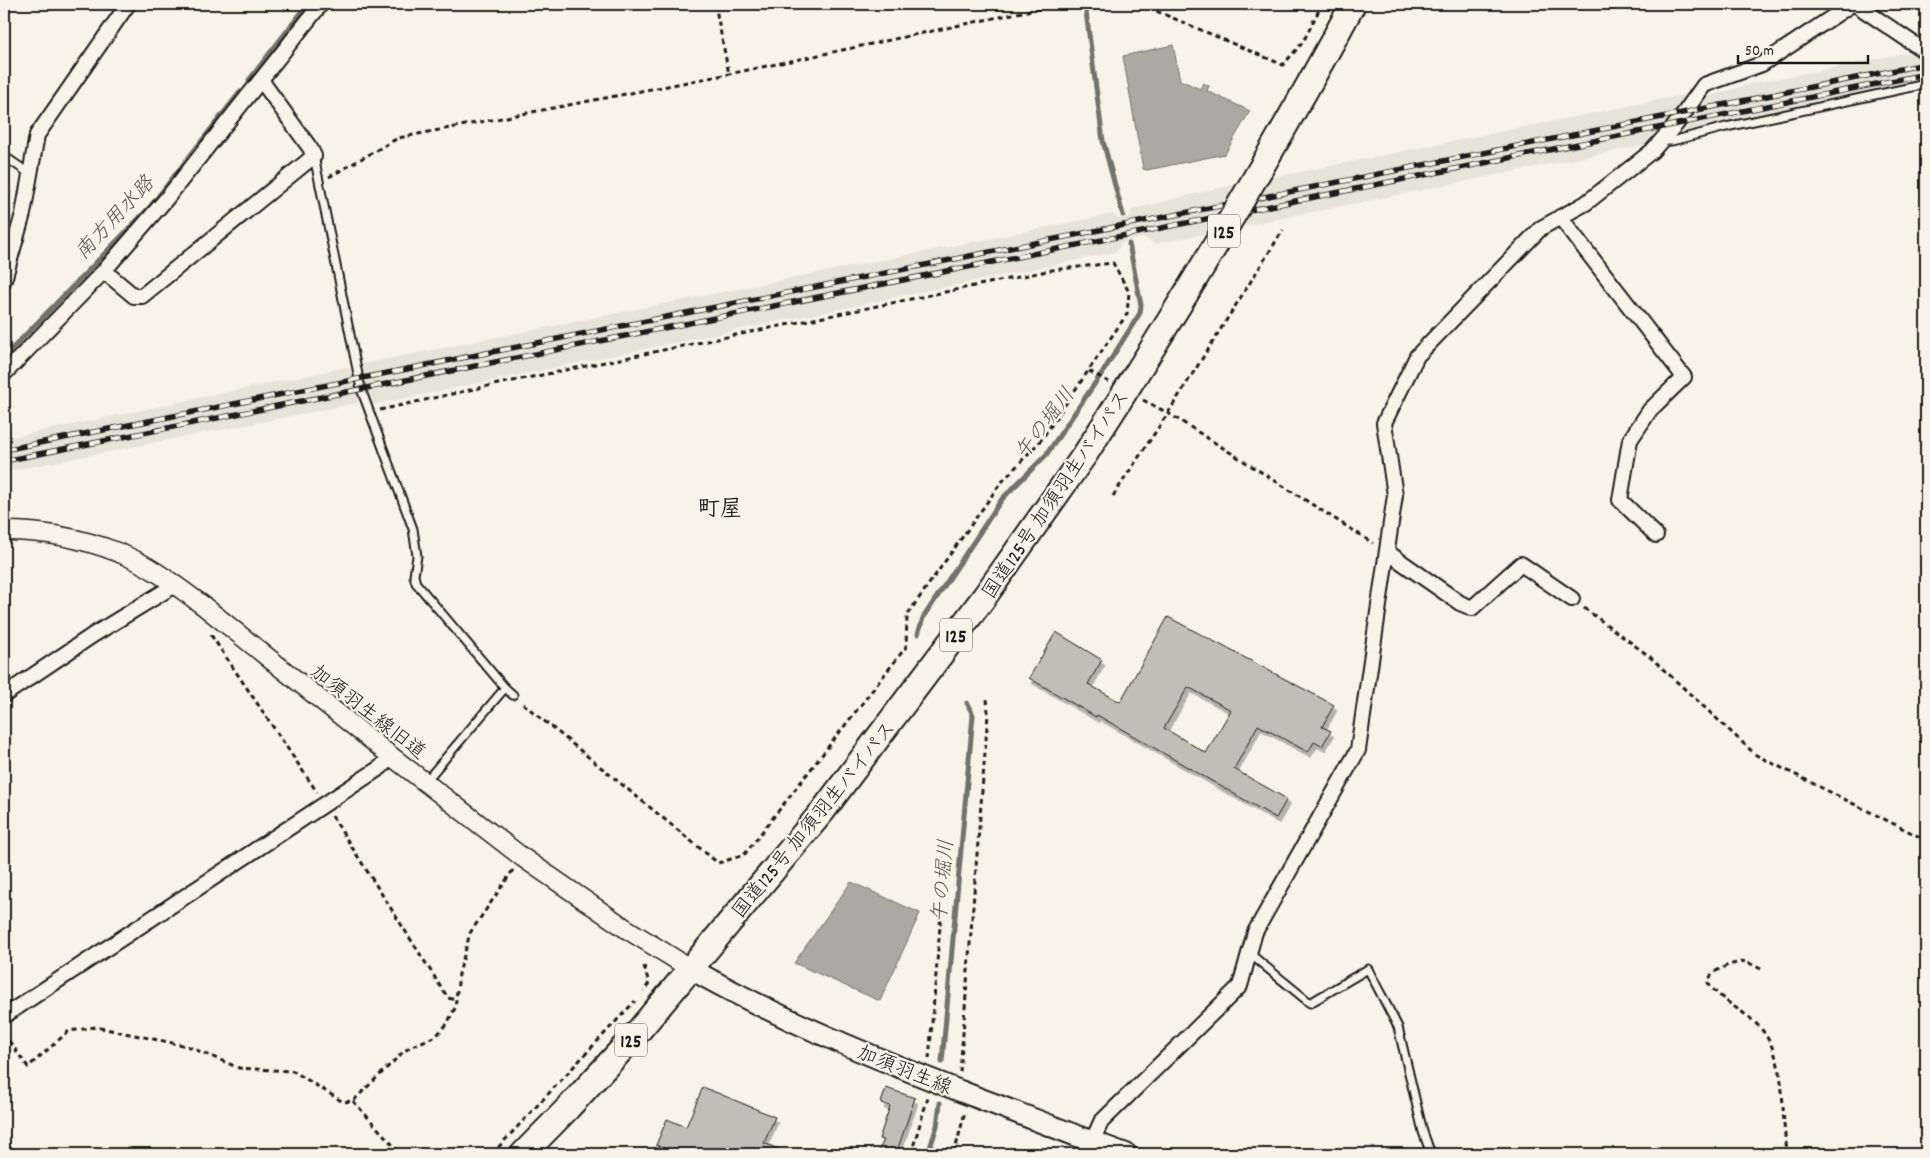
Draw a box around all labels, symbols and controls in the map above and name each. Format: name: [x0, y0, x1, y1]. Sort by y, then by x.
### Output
scale bar: [1738, 32, 1868, 64]
text: 50 m: [1745, 41, 1774, 63]
water label: 南方用水路: [69, 170, 164, 268]
road number: 125: [1208, 215, 1240, 248]
water label: 午の堀川: [1009, 382, 1084, 467]
street label: 国道125号 加須羽生バイパス: [977, 386, 1138, 606]
district label: 町屋: [698, 495, 742, 526]
road number: 125: [940, 618, 972, 652]
street label: 加須羽生線旧道: [303, 659, 431, 767]
street label: 国道125号 加須羽生バイパス: [727, 716, 904, 926]
water label: 午の堀川: [926, 838, 964, 924]
road number: 125: [615, 1024, 647, 1056]
street label: 加須羽生線: [852, 1040, 955, 1103]

